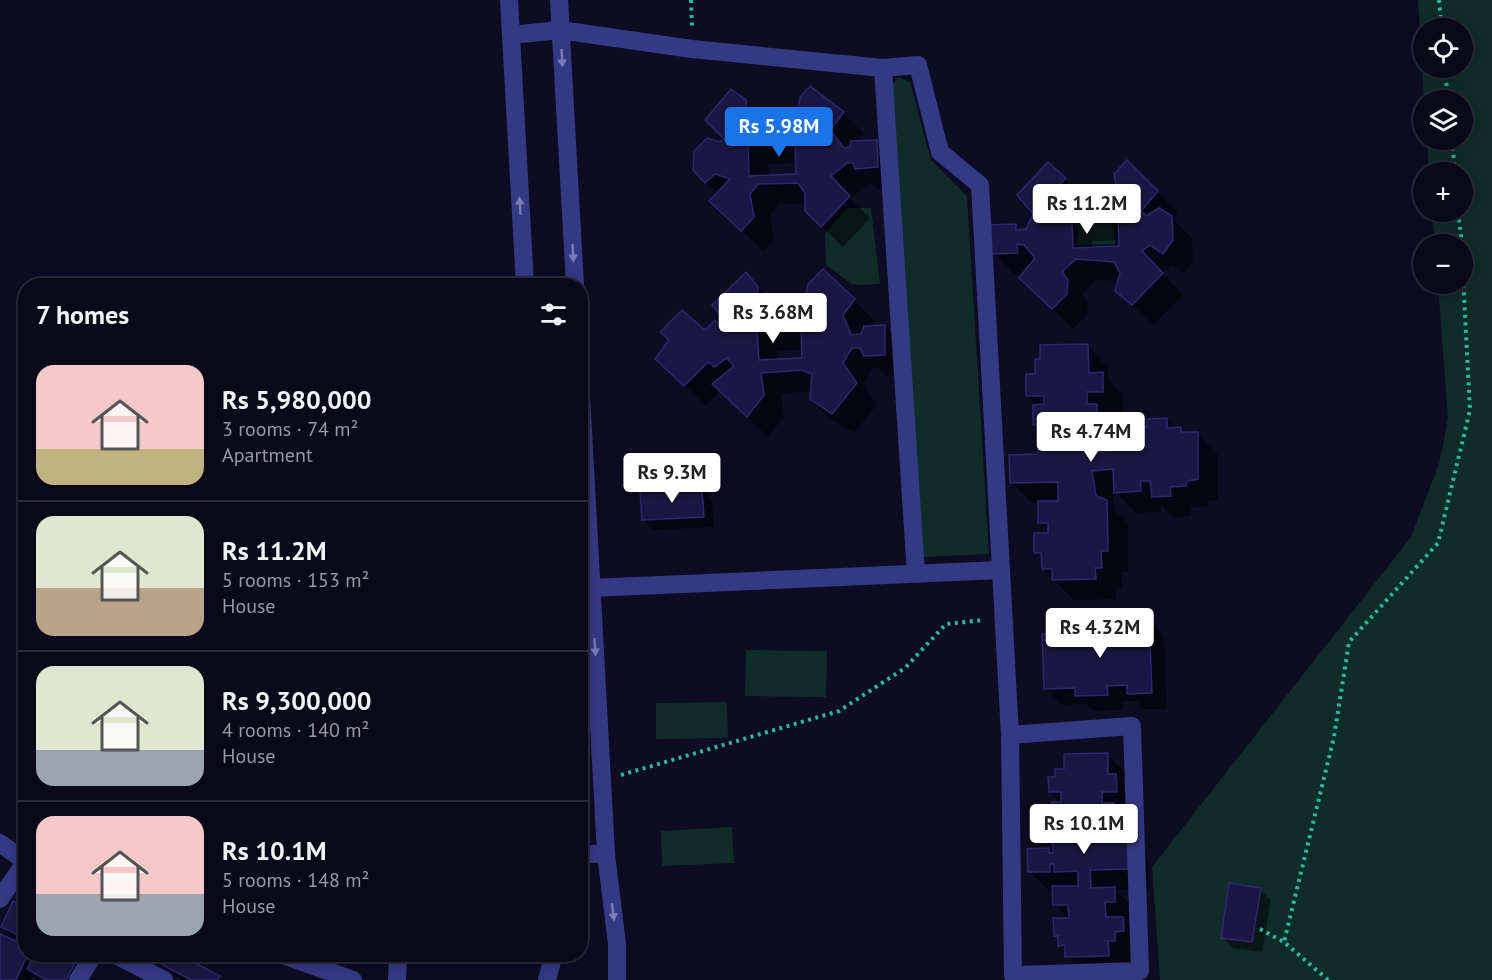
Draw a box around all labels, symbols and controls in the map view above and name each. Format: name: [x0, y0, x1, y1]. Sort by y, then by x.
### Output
map controls: [1413, 18, 1473, 294]
button: locate: [1413, 18, 1473, 78]
one-way arrow: [557, 49, 566, 68]
button: layers: [1413, 90, 1473, 150]
pin: Rs 5.98M: [717, 107, 841, 158]
text: Rs 5.98M: [739, 113, 819, 139]
button: +: [1413, 162, 1473, 222]
pin: Rs 11.2M: [1025, 184, 1149, 235]
text: Rs 11.2M: [1047, 190, 1127, 216]
one-way arrow: [516, 196, 525, 215]
button: −: [1413, 234, 1473, 294]
one-way arrow: [569, 244, 578, 263]
pin: Rs 3.68M: [711, 293, 835, 344]
text: 7 homes: [36, 298, 129, 331]
icon: filters: [537, 298, 570, 331]
text: Rs 3.68M: [733, 299, 813, 325]
text: Rs 5,980,000: [222, 383, 372, 416]
icon: home: [84, 389, 156, 461]
pin: Rs 4.74M: [1029, 412, 1153, 463]
text: 3 rooms · 74 m²: [222, 416, 358, 442]
text: Rs 4.74M: [1051, 418, 1131, 444]
text: Apartment: [222, 442, 313, 468]
pin: Rs 9.3M: [617, 453, 727, 504]
text: Rs 9.3M: [637, 459, 707, 485]
text: Rs 11.2M: [222, 534, 327, 567]
icon: home: [84, 540, 156, 612]
text: 5 rooms · 153 m²: [222, 567, 369, 593]
text: House: [222, 593, 276, 619]
pin: Rs 4.32M: [1038, 608, 1162, 659]
text: Rs 4.32M: [1060, 614, 1140, 640]
one-way arrow: [590, 637, 600, 656]
text: Rs 9,300,000: [222, 684, 372, 717]
icon: home: [84, 690, 156, 762]
text: 4 rooms · 140 m²: [222, 717, 369, 743]
text: House: [222, 743, 276, 769]
pin: Rs 10.1M: [1022, 804, 1146, 855]
text: Rs 10.1M: [1044, 810, 1124, 836]
text: Rs 10.1M: [222, 834, 327, 867]
icon: home: [84, 840, 156, 912]
text: 5 rooms · 148 m²: [222, 867, 369, 893]
text: House: [222, 893, 276, 919]
one-way arrow: [608, 903, 618, 922]

